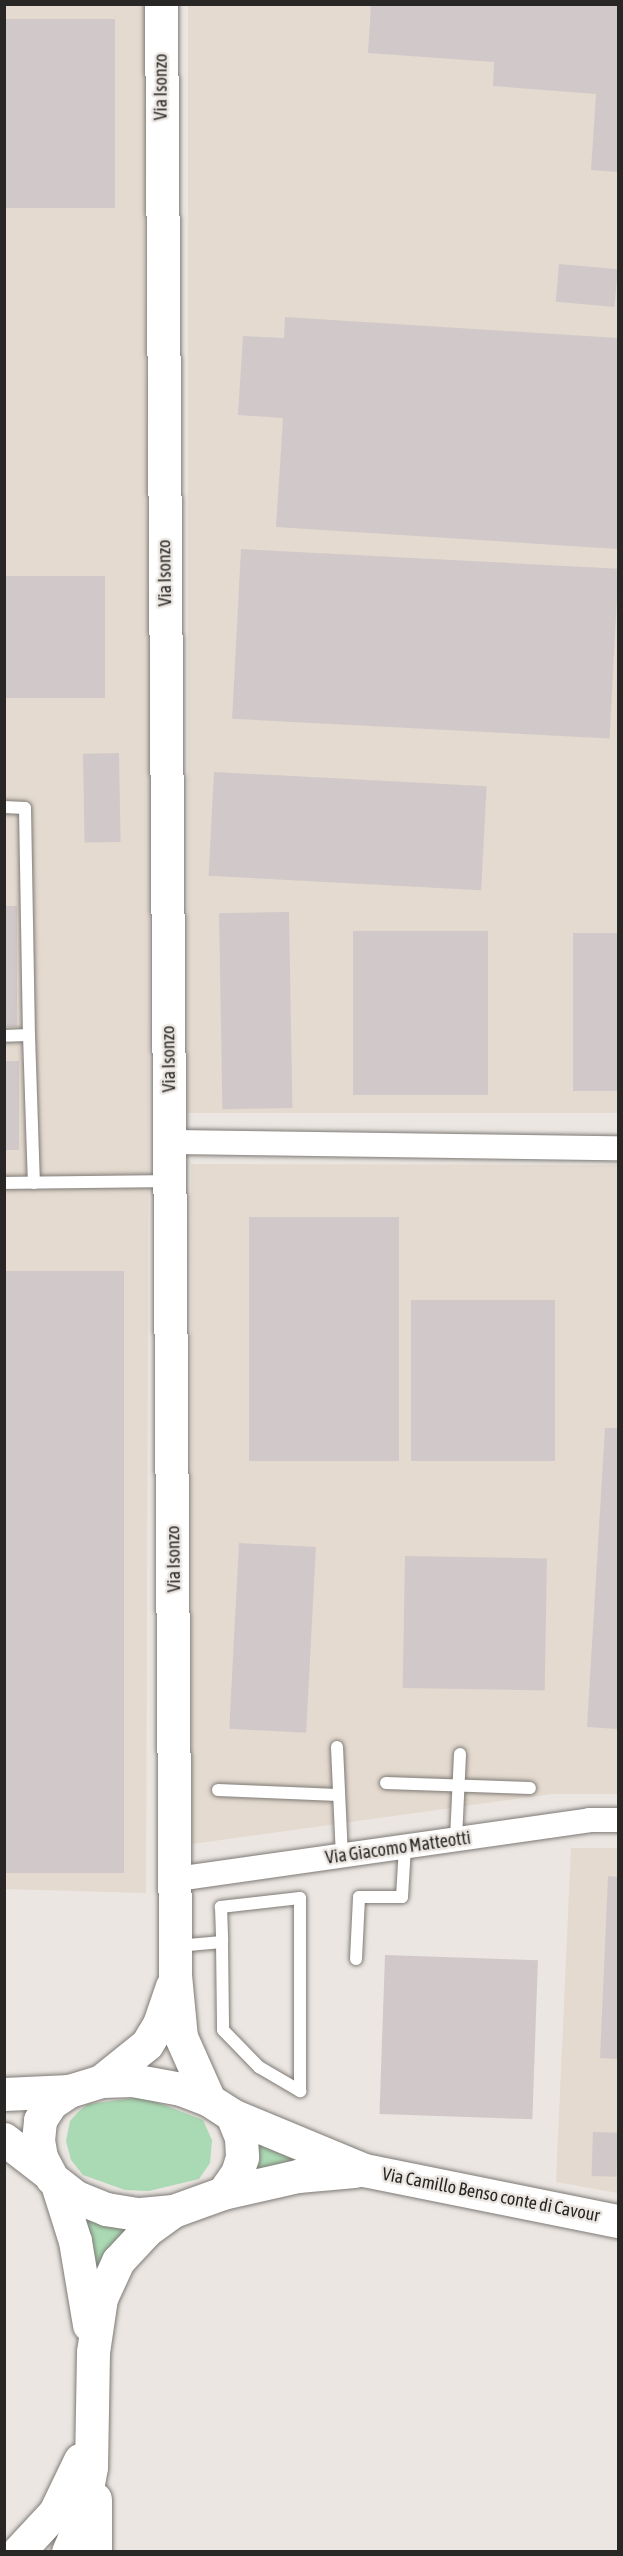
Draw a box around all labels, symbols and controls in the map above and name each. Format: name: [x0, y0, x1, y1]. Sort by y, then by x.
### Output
street label: Via Isonzo: [150, 54, 172, 120]
street label: Via Isonzo: [154, 539, 176, 607]
street label: Via Isonzo: [158, 1025, 180, 1093]
street label: Via Isonzo: [163, 1525, 185, 1593]
street label: Via Giacomo Matteotti: [324, 1827, 472, 1869]
street label: Via Camillo Benso conte di Cavour: [380, 2163, 602, 2227]

